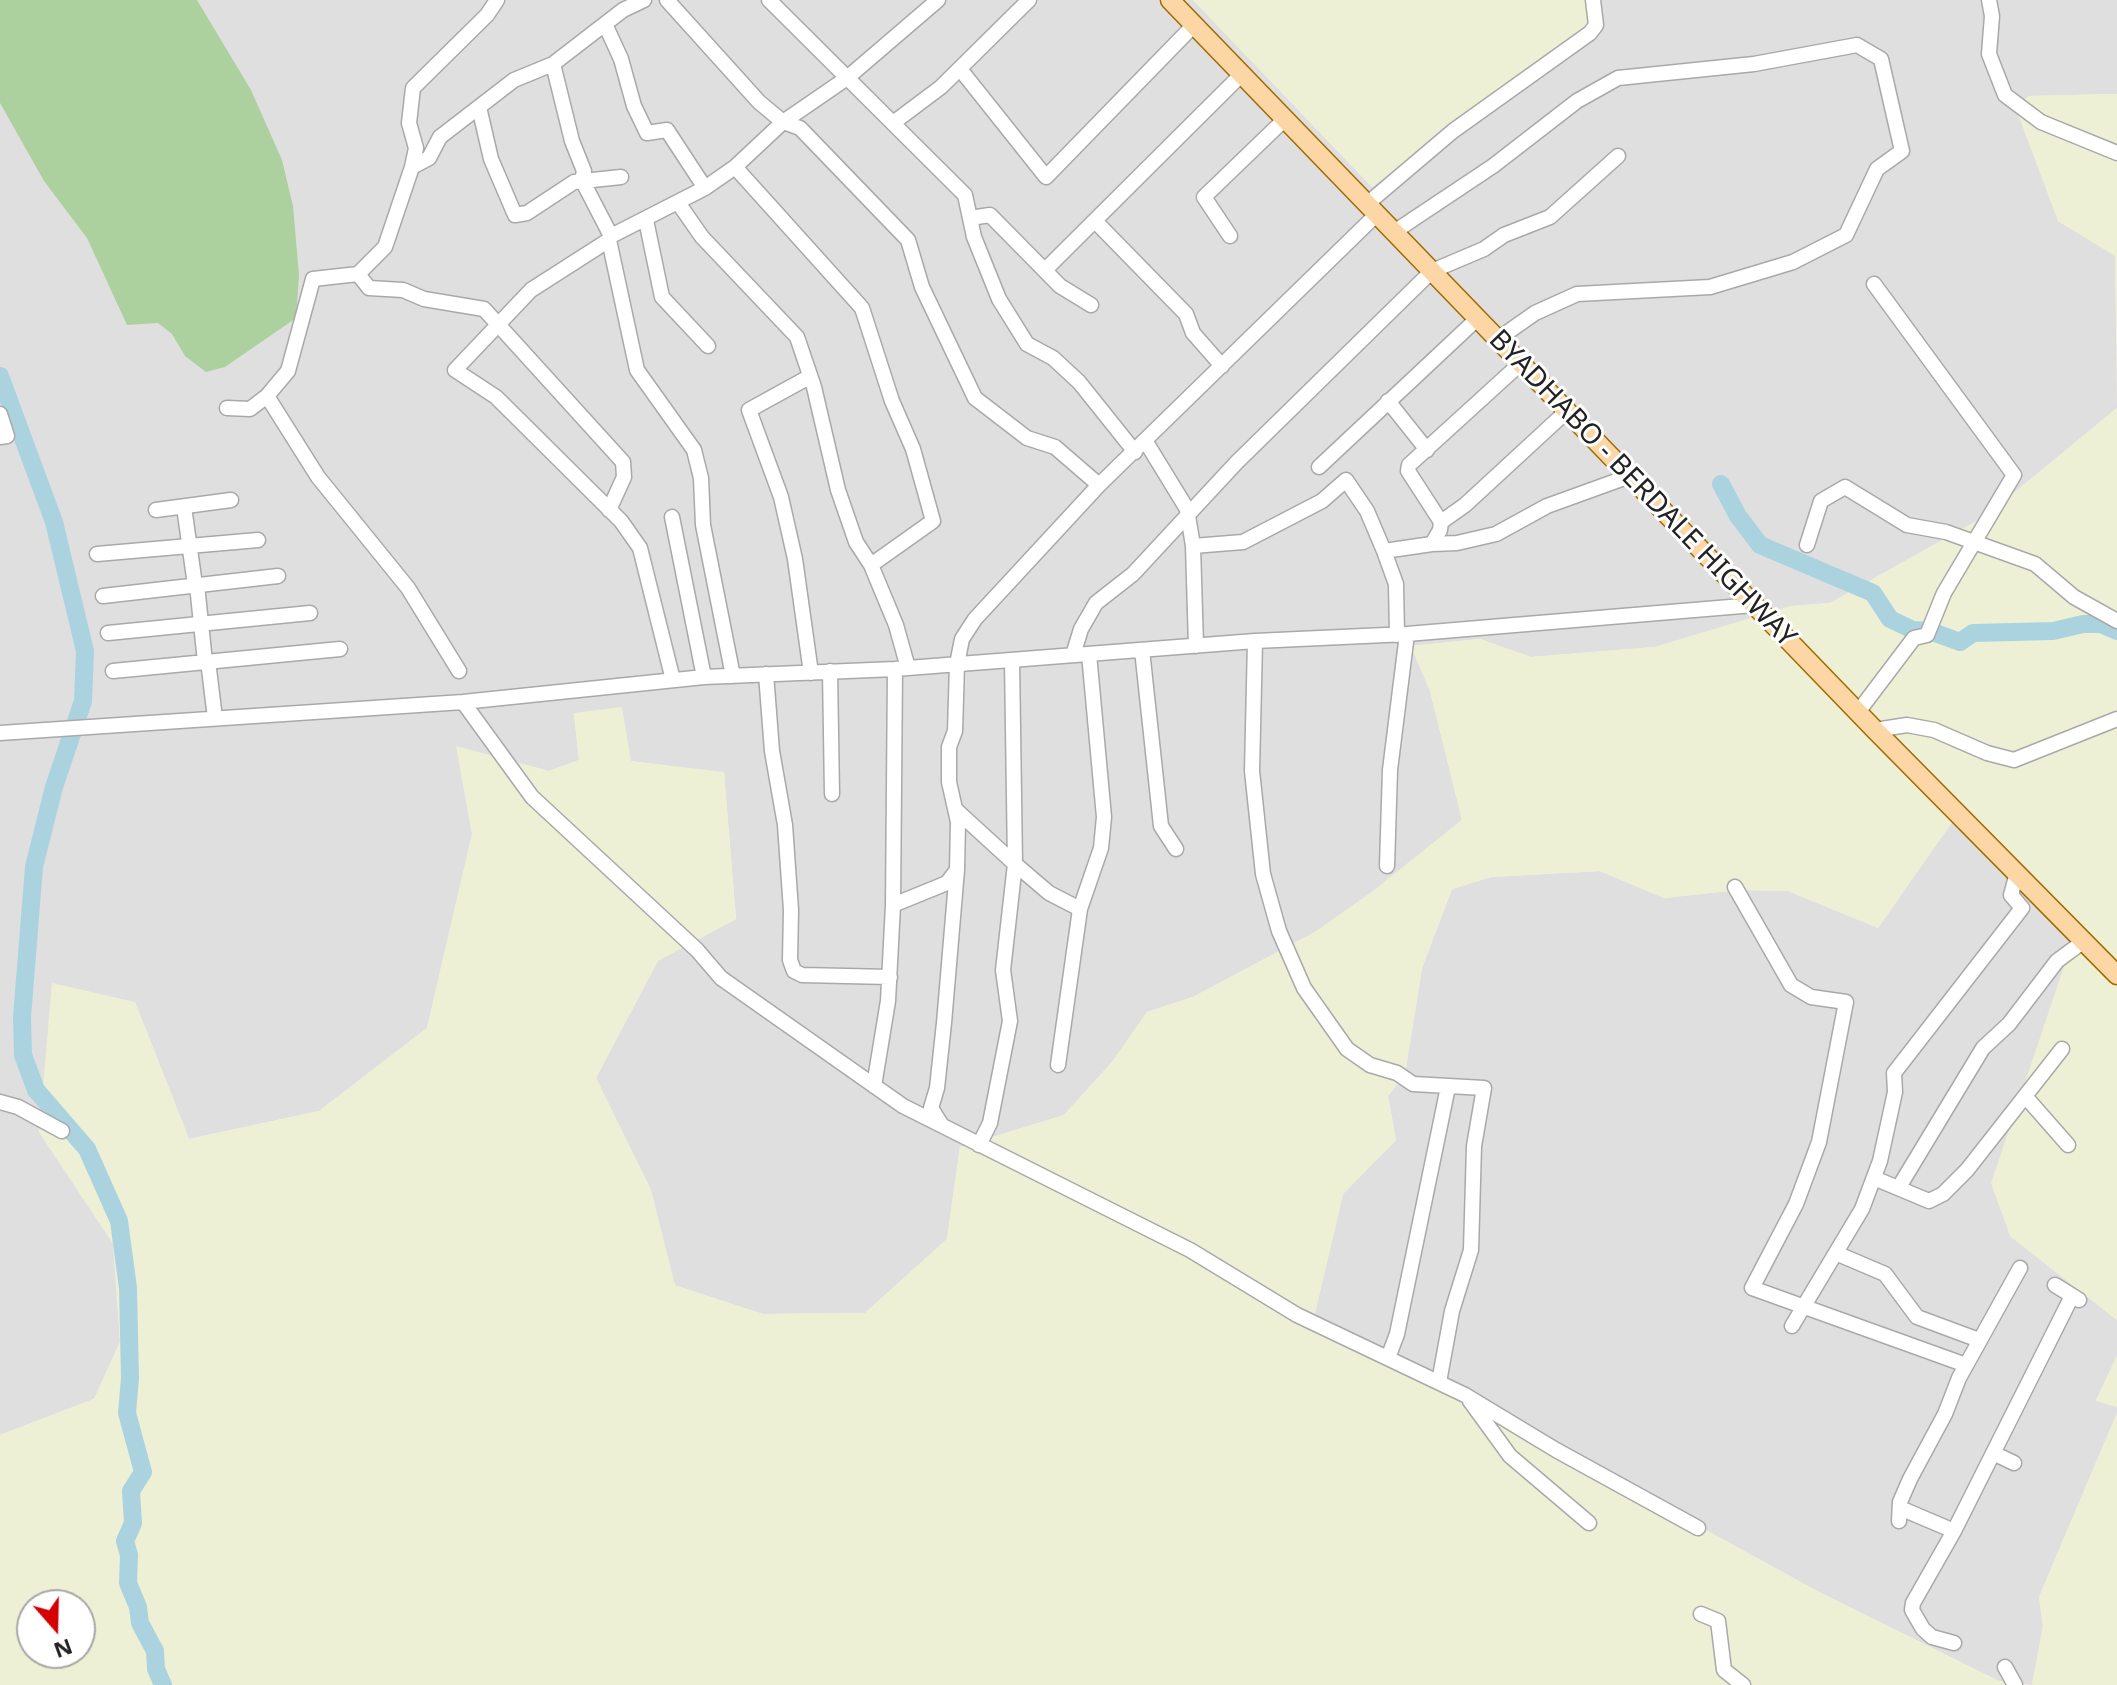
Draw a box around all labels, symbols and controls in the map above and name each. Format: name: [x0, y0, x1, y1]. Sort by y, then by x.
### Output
street label: BYADHABO - BERDALE HIGHWAY: [1481, 323, 1803, 655]
north arrow: [16, 1589, 96, 1669]
text: N: [50, 1633, 77, 1667]

